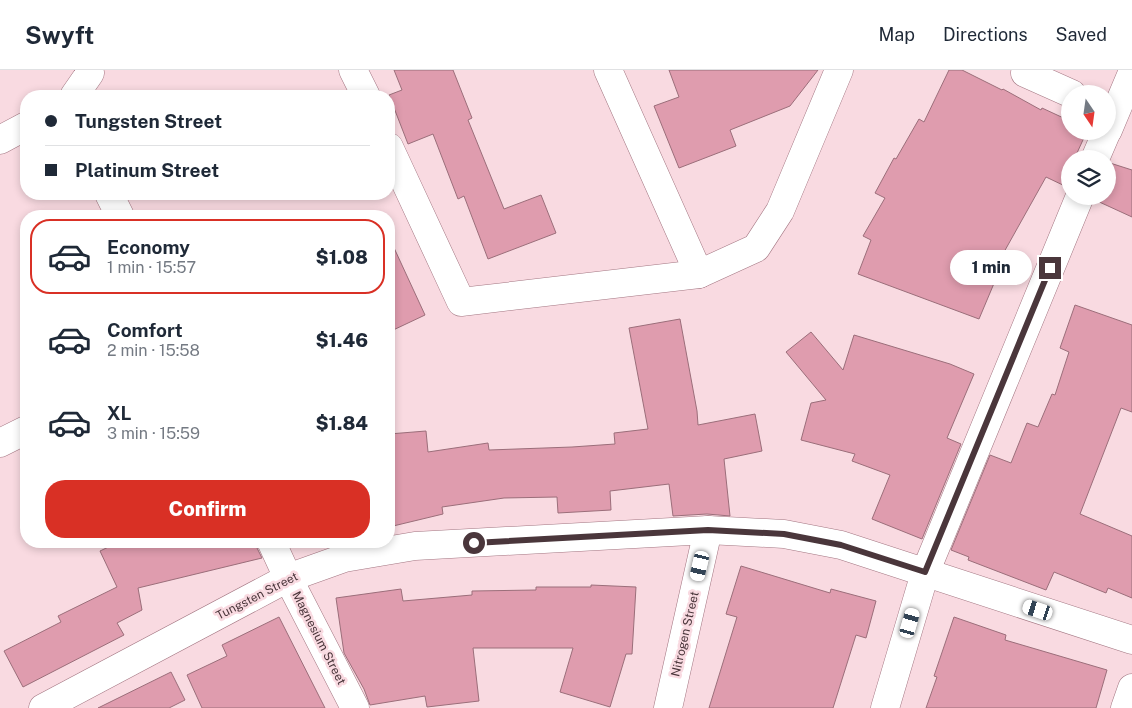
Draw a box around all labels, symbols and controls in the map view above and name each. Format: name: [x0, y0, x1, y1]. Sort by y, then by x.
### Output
text: Swyft: [25, 21, 94, 49]
text: Map: [878, 24, 915, 45]
text: Directions: [943, 24, 1028, 45]
text: Saved: [1056, 24, 1107, 45]
north arrow: [1061, 85, 1116, 140]
map controls: [1061, 85, 1116, 205]
text: Tungsten Street: [75, 110, 222, 132]
button: layers: [1061, 150, 1116, 205]
text: Platinum Street: [75, 159, 219, 181]
icon: car: [47, 234, 92, 279]
text: Economy: [107, 236, 190, 258]
text: $1.08: [316, 246, 368, 268]
callout: 1 min: [950, 250, 1032, 286]
route end: [1039, 257, 1061, 279]
text: 1 min · 15:57: [107, 258, 196, 277]
text: 1 min: [971, 258, 1011, 277]
icon: car: [47, 317, 92, 362]
text: Comfort: [107, 319, 183, 341]
text: $1.46: [315, 329, 368, 351]
text: 2 min · 15:58: [107, 341, 200, 360]
icon: car: [47, 400, 92, 445]
text: XL: [107, 402, 132, 424]
text: $1.84: [315, 412, 368, 434]
text: 3 min · 15:59: [107, 424, 200, 443]
button: Confirm: [45, 480, 370, 538]
route start: [463, 532, 485, 554]
car: [689, 550, 710, 582]
street label: Tungsten Street: [214, 569, 300, 623]
street label: Magnesium Street: [289, 589, 349, 687]
street label: Nitrogen Street: [668, 590, 702, 678]
car: [1021, 598, 1054, 622]
car: [898, 607, 921, 639]

